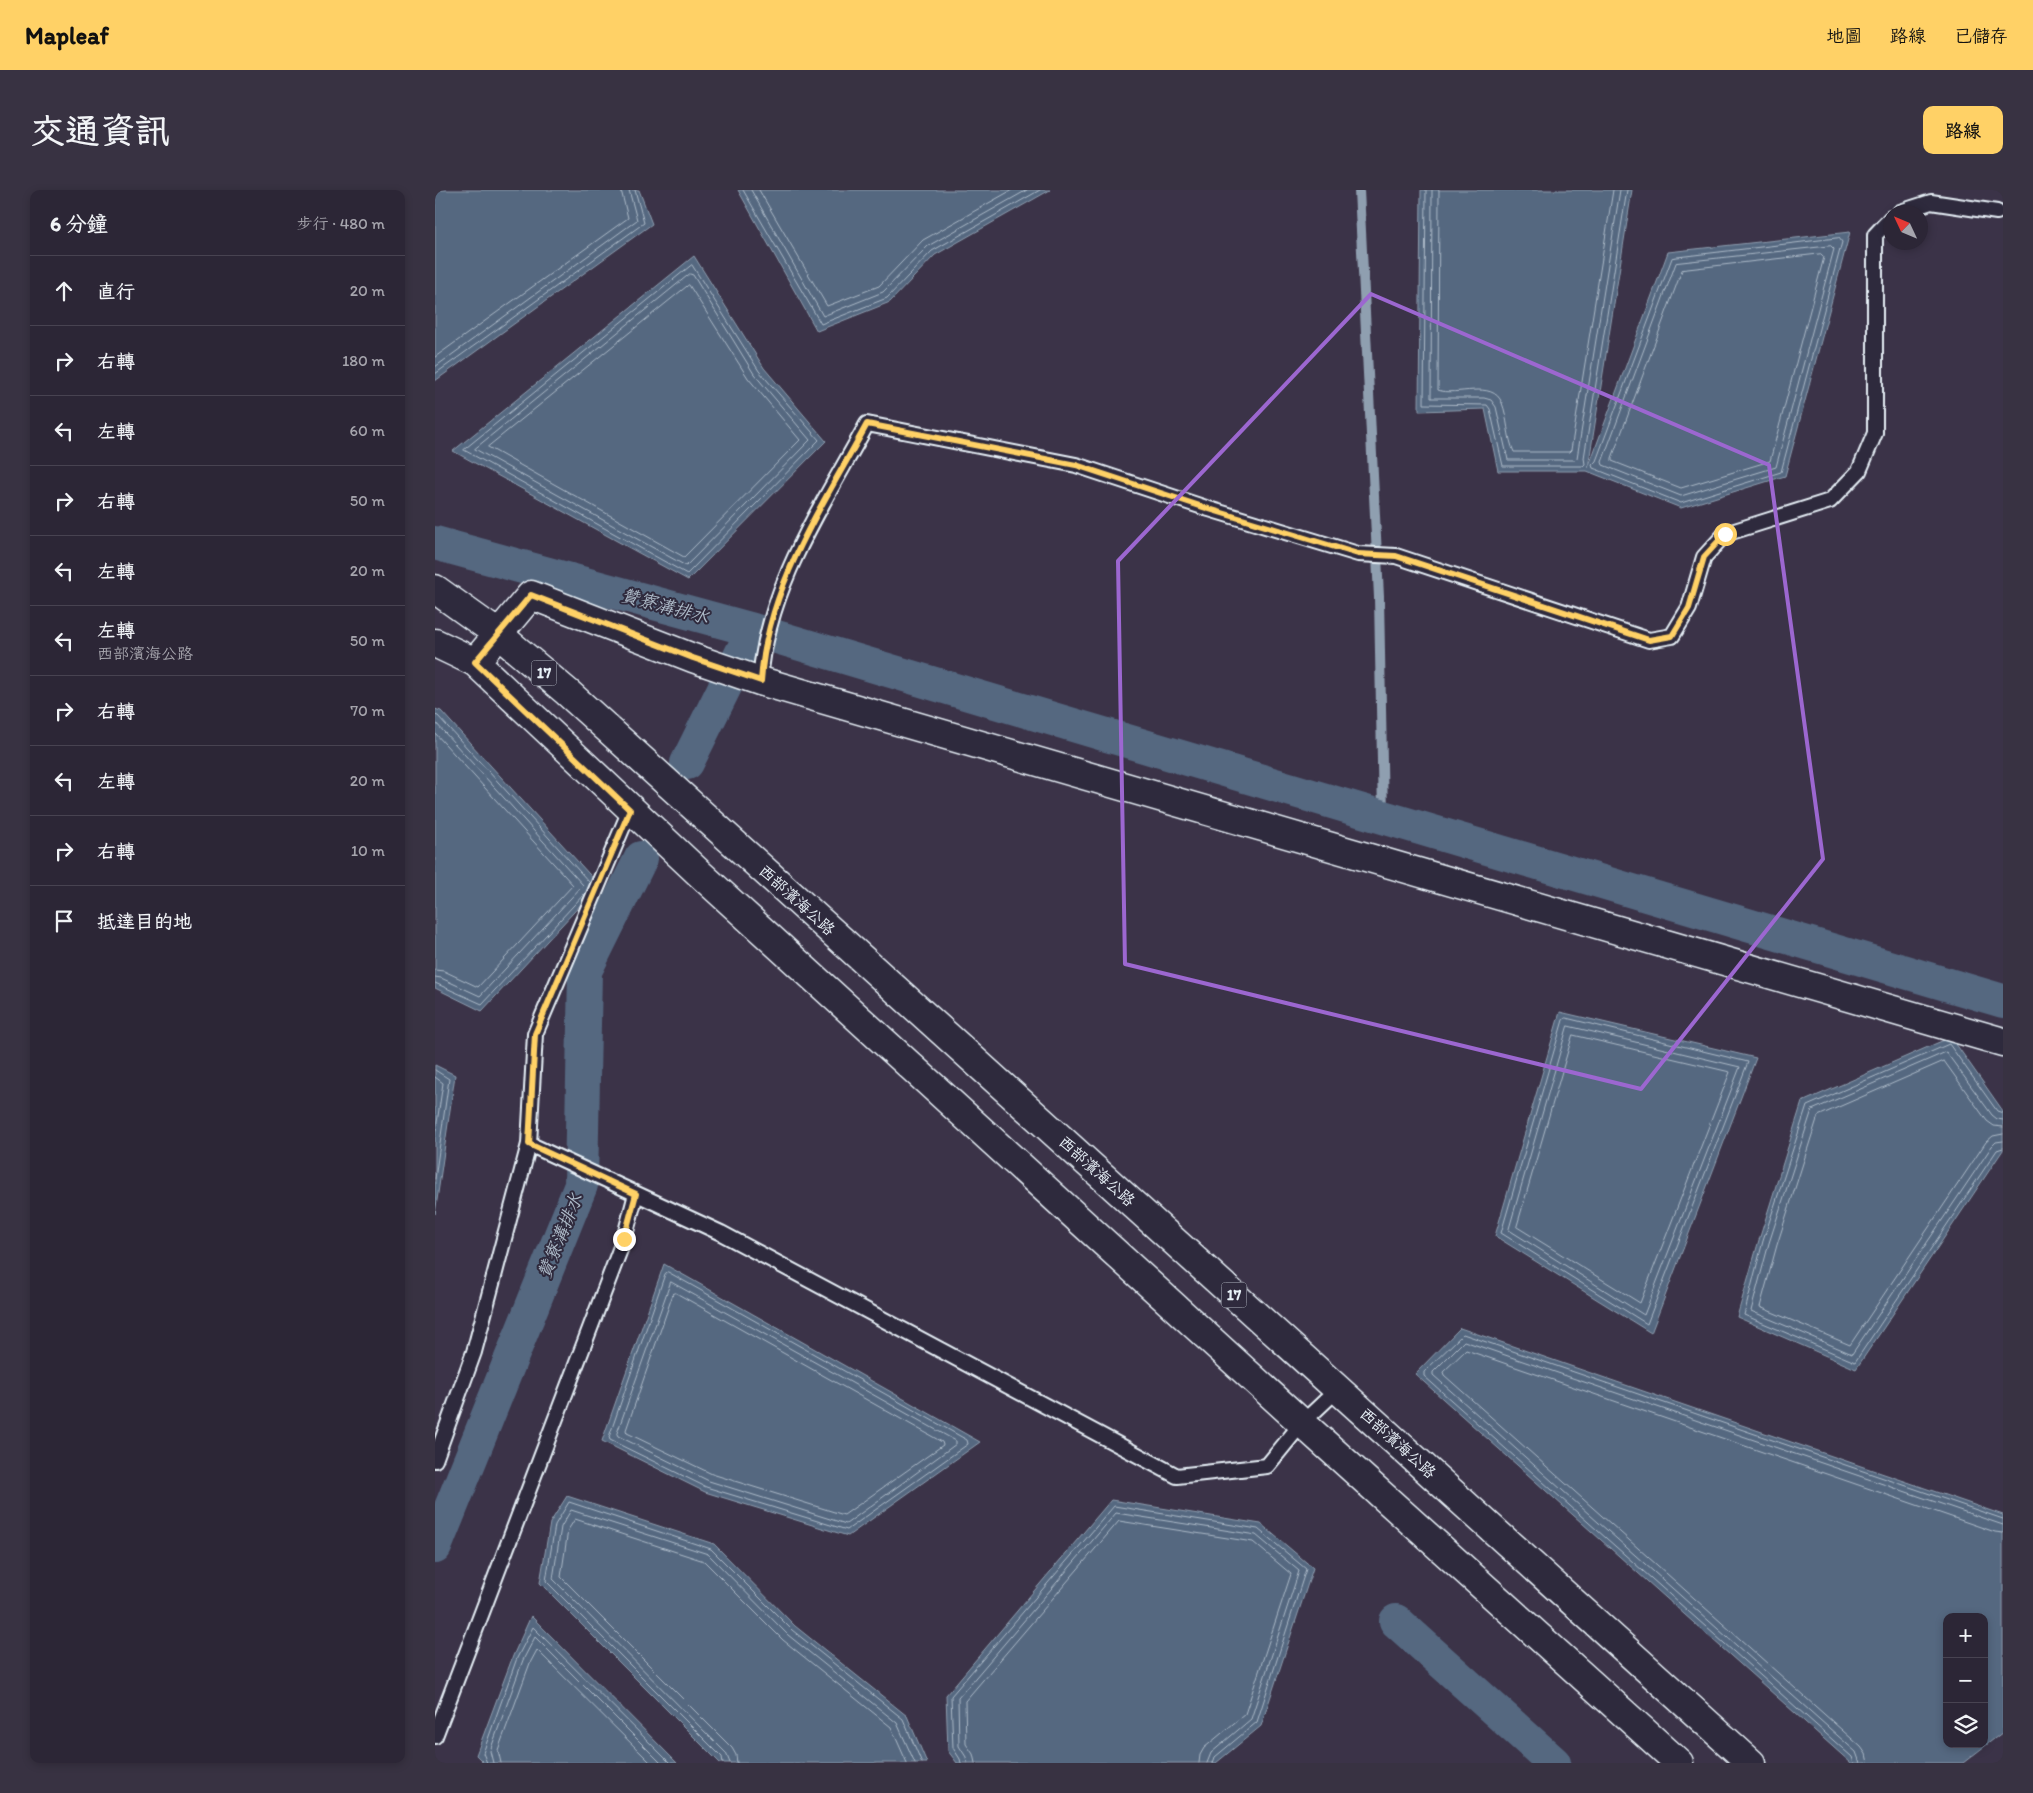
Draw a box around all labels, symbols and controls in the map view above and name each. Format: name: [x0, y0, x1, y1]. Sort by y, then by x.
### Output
text: Mapleaf: [25, 21, 109, 50]
text: 地圖: [1826, 25, 1862, 47]
text: 路線: [1890, 25, 1926, 47]
text: 已儲存: [1954, 25, 2008, 47]
button: 路線: [1923, 106, 2003, 154]
text: 交通資訊: [30, 110, 170, 152]
north arrow: [1883, 205, 1928, 250]
text: 6 分鐘: [50, 211, 108, 236]
text: 步行 · 480 m: [297, 214, 385, 233]
icon: ahead: [50, 277, 78, 305]
text: 直行: [97, 280, 135, 303]
text: 20 m: [350, 281, 385, 300]
icon: right: [50, 347, 78, 375]
text: 右轉: [97, 350, 135, 373]
text: 180 m: [342, 351, 385, 370]
icon: left: [50, 417, 78, 445]
text: 左轉: [97, 420, 135, 443]
text: 60 m: [350, 421, 385, 440]
icon: right: [50, 487, 78, 515]
text: 右轉: [97, 490, 135, 513]
text: 50 m: [350, 491, 385, 510]
route start: [1714, 523, 1737, 546]
icon: left: [50, 557, 78, 585]
text: 左轉: [97, 560, 135, 583]
text: 20 m: [350, 561, 385, 580]
water label: 贊寮溝排水: [619, 584, 712, 629]
text: 左轉: [97, 619, 135, 642]
icon: left: [50, 627, 78, 655]
text: 50 m: [350, 631, 385, 650]
text: 西部濱海公路: [97, 644, 193, 663]
road number: 17: [531, 660, 557, 686]
icon: right: [50, 697, 78, 725]
text: 右轉: [97, 700, 135, 723]
text: 70 m: [350, 701, 385, 720]
icon: left: [50, 767, 78, 795]
text: 左轉: [97, 770, 135, 793]
text: 20 m: [350, 771, 385, 790]
icon: right: [50, 837, 78, 865]
text: 右轉: [97, 840, 135, 863]
text: 10 m: [351, 841, 385, 860]
street label: 西部濱海公路: [755, 861, 839, 939]
icon: arrive: [50, 907, 78, 935]
text: 抵達目的地: [97, 910, 192, 933]
street label: 西部濱海公路: [1055, 1132, 1139, 1210]
water label: 贊寮溝排水: [533, 1189, 587, 1282]
route end: [613, 1228, 636, 1251]
road number: 17: [1221, 1282, 1247, 1308]
street label: 西部濱海公路: [1356, 1404, 1440, 1482]
map controls: [1943, 1613, 1988, 1748]
button: +: [1943, 1613, 1988, 1658]
button: −: [1943, 1658, 1988, 1703]
button: layers: [1943, 1703, 1988, 1748]

